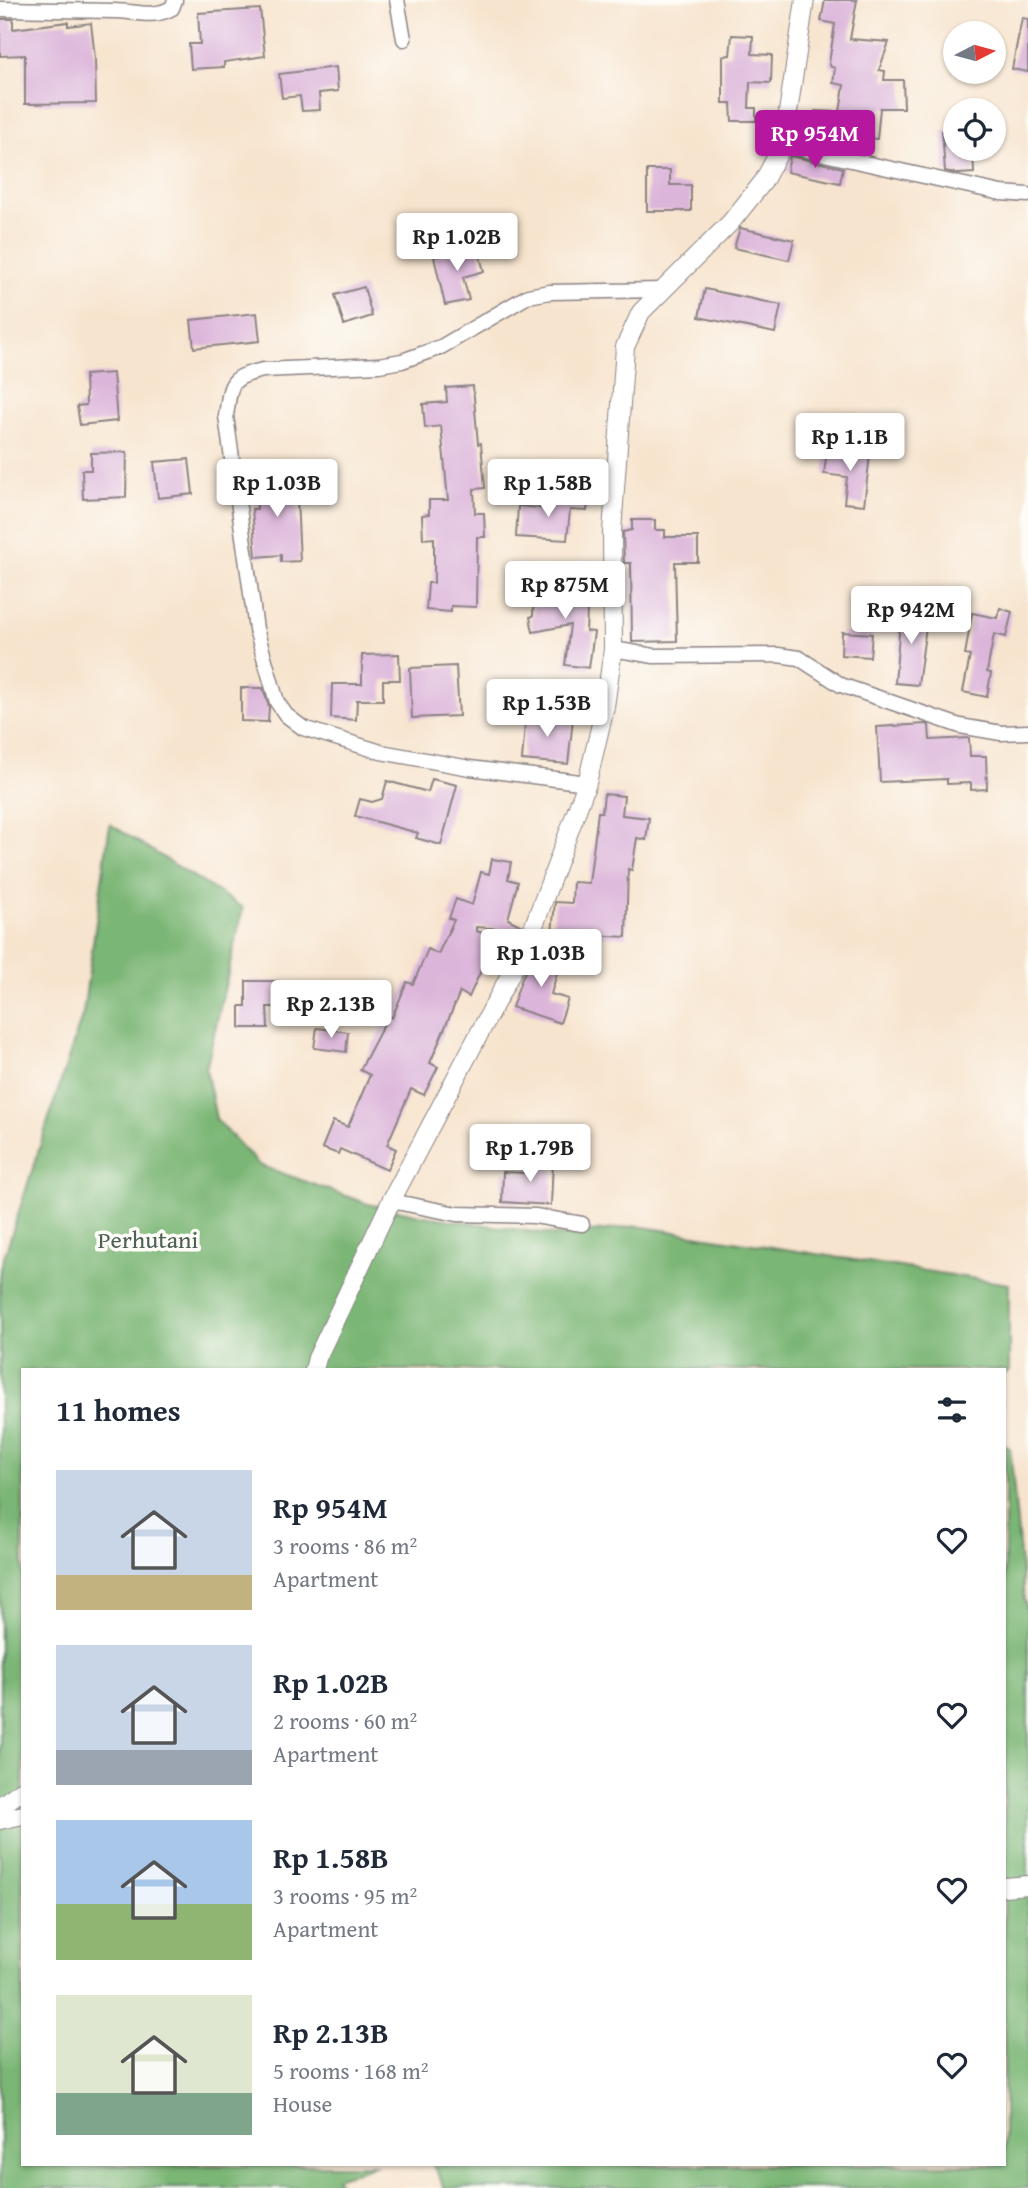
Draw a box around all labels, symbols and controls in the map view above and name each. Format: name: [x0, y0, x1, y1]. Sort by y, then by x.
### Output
north arrow: [943, 21, 1006, 84]
map controls: [943, 21, 1006, 161]
button: locate: [943, 98, 1006, 161]
pin: Rp 954M: [750, 110, 880, 170]
text: Rp 954M: [771, 116, 859, 149]
pin: Rp 1.02B: [385, 214, 529, 273]
text: Rp 1.02B: [413, 219, 501, 252]
pin: Rp 1.1B: [785, 414, 915, 473]
text: Rp 1.1B: [812, 419, 888, 452]
pin: Rp 1.03B: [205, 460, 349, 519]
pin: Rp 1.58B: [476, 460, 620, 519]
text: Rp 1.03B: [233, 465, 321, 498]
text: Rp 1.58B: [504, 465, 592, 498]
pin: Rp 875M: [500, 562, 630, 621]
text: Rp 875M: [521, 567, 609, 600]
pin: Rp 942M: [846, 586, 976, 646]
text: Rp 942M: [867, 592, 955, 625]
pin: Rp 1.53B: [475, 680, 619, 739]
text: Rp 1.53B: [503, 685, 591, 718]
pin: Rp 1.03B: [469, 930, 613, 989]
text: Rp 1.03B: [497, 935, 585, 968]
pin: Rp 2.13B: [259, 981, 403, 1040]
text: Rp 2.13B: [287, 986, 375, 1019]
pin: Rp 1.79B: [458, 1124, 602, 1184]
text: Rp 1.79B: [486, 1130, 574, 1163]
park label: Perhutani: [98, 1222, 199, 1257]
text: 11 homes: [56, 1388, 181, 1432]
icon: filters: [933, 1391, 971, 1429]
text: Rp 954M: [273, 1485, 388, 1529]
icon: home: [112, 1498, 196, 1582]
icon: heart: [933, 1521, 971, 1559]
text: 3 rooms · 86 m²: [273, 1529, 417, 1562]
text: Apartment: [273, 1562, 378, 1595]
text: Rp 1.02B: [273, 1660, 389, 1704]
icon: home: [112, 1673, 196, 1757]
icon: heart: [933, 1696, 971, 1734]
text: 2 rooms · 60 m²: [273, 1704, 417, 1737]
text: Apartment: [273, 1737, 378, 1770]
text: Rp 1.58B: [273, 1835, 389, 1879]
icon: home: [112, 1848, 196, 1932]
icon: heart: [933, 1871, 971, 1909]
text: 3 rooms · 95 m²: [273, 1879, 417, 1912]
text: Apartment: [273, 1912, 378, 1945]
text: Rp 2.13B: [273, 2010, 389, 2054]
icon: home: [112, 2023, 196, 2107]
icon: heart: [933, 2046, 971, 2084]
text: 5 rooms · 168 m²: [273, 2054, 428, 2087]
text: House: [273, 2087, 332, 2120]

